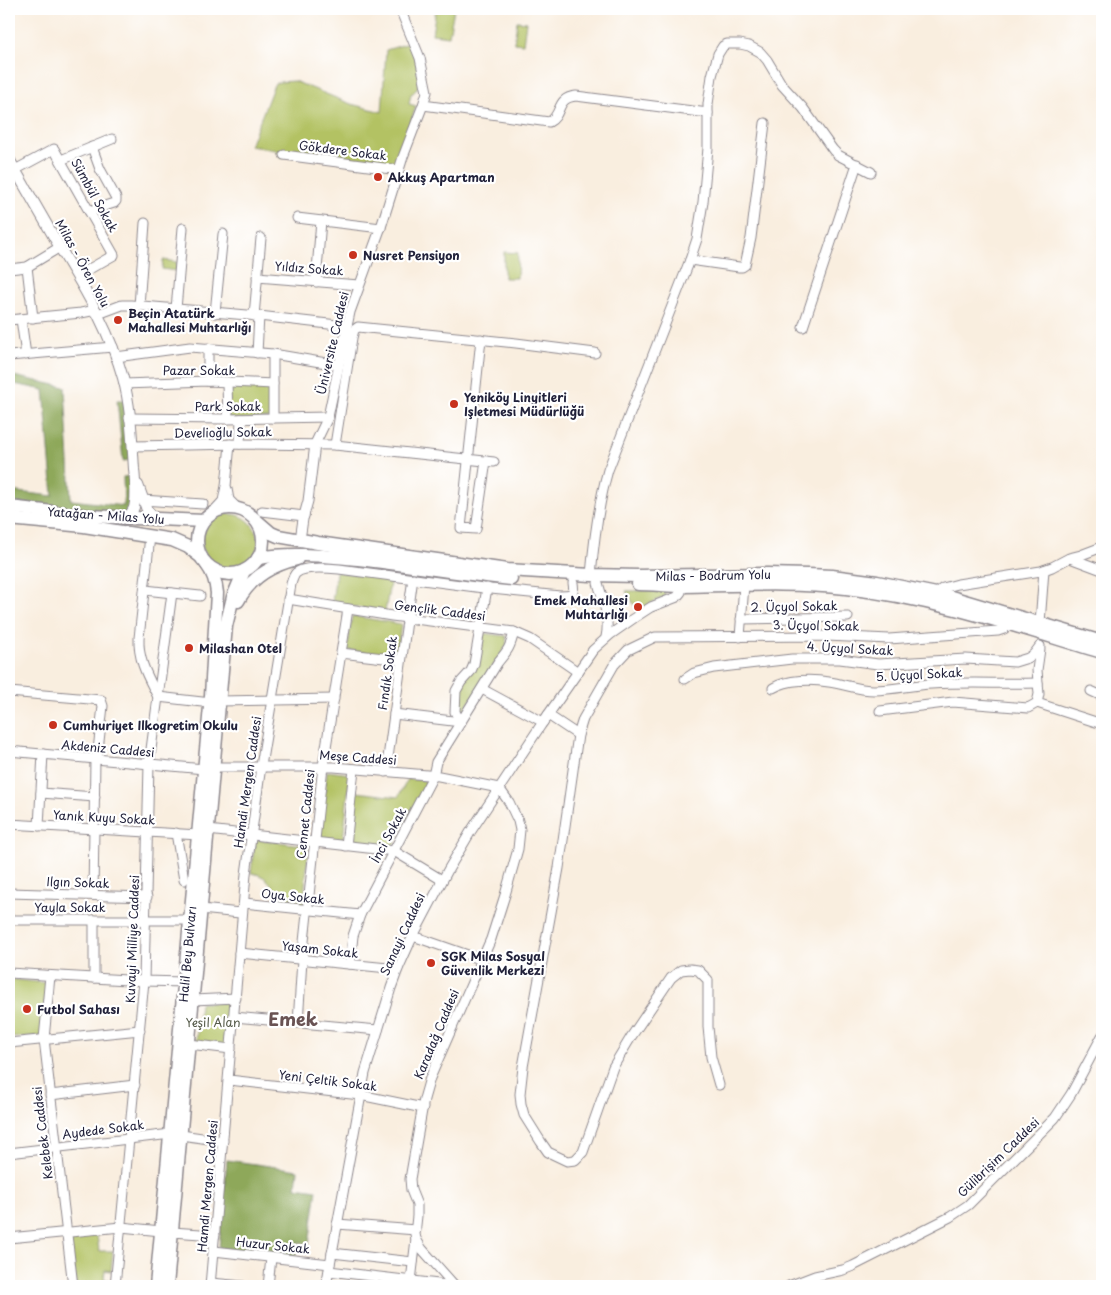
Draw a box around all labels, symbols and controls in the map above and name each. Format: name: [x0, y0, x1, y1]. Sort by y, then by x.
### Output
street label: Gökdere Sokak: [298, 136, 388, 164]
street label: Sümbül Sokak: [67, 155, 123, 235]
place label: Akkuş Apartman: [388, 168, 495, 186]
marker: Akkuş Apartman: [372, 171, 384, 183]
street label: Milas - Ören Yolu: [51, 216, 115, 310]
place label: Nusret Pensiyon: [363, 246, 460, 264]
marker: Nusret Pensiyon: [347, 249, 359, 261]
street label: Yıldız Sokak: [274, 257, 344, 279]
street label: Üniversite Caddesi: [311, 290, 353, 396]
place label: Beçin Atatürk Mahallesi Muhtarlığı: [128, 304, 251, 336]
marker: Beçin Atatürk Mahallesi Muhtarlığı: [112, 314, 124, 326]
street label: Pazar Sokak: [163, 361, 235, 379]
place label: Yeniköy Linyitleri Işletmesi Müdürlüğü: [464, 388, 584, 420]
street label: Park Sokak: [195, 397, 261, 415]
marker: Yeniköy Linyitleri Işletmesi Müdürlüğü: [448, 398, 460, 410]
street label: Develioğlu Sokak: [174, 422, 272, 442]
street label: Yatağan - Milas Yolu: [47, 502, 165, 528]
street label: Milas - Bodrum Yolu: [655, 565, 771, 585]
place label: Emek Mahallesi Muhtarlığı: [534, 591, 628, 623]
street label: Gençlik Caddesi: [393, 595, 487, 625]
street label: 2. Üçyol Sokak: [750, 596, 838, 616]
marker: Emek Mahallesi Muhtarlığı: [632, 601, 644, 613]
street label: 3. Üçyol Sokak: [773, 615, 860, 635]
street label: Fındık Sokak: [373, 635, 401, 711]
street label: 4. Üçyol Sokak: [806, 637, 894, 659]
place label: Milashan Otel: [199, 639, 282, 657]
marker: Milashan Otel: [183, 642, 195, 654]
street label: 5. Üçyol Sokak: [875, 663, 963, 685]
street label: Hamdi Mergen Caddesi: [229, 715, 265, 849]
place label: Cumhuriyet Ilkogretim Okulu: [63, 716, 238, 734]
marker: Cumhuriyet Ilkogretim Okulu: [47, 719, 59, 731]
street label: Akdeniz Caddesi: [61, 735, 155, 761]
street label: Meşe Caddesi: [319, 745, 397, 769]
street label: Cennet Caddesi: [291, 768, 319, 860]
street label: İnci Sokak: [366, 804, 410, 866]
street label: Yanık Kuyu Sokak: [52, 805, 156, 829]
street label: Ilgın Sokak: [46, 872, 110, 892]
street label: Kuvayi Milliye Caddesi: [121, 875, 143, 1003]
street label: Oya Sokak: [260, 884, 326, 908]
street label: Sanayi Caddesi: [375, 890, 429, 978]
street label: Yayla Sokak: [34, 898, 106, 916]
street label: Halil Bey Bulvarı: [174, 905, 200, 1003]
street label: Yaşam Sokak: [281, 936, 359, 962]
place label: SGK Milas Sosyal Güvenlik Merkezi: [441, 947, 545, 979]
marker: SGK Milas Sosyal Güvenlik Merkezi: [425, 957, 437, 969]
street label: Karadağ Caddesi: [409, 986, 463, 1082]
place label: Futbol Sahası: [37, 1000, 120, 1018]
marker: Futbol Sahası: [21, 1003, 33, 1015]
district label: Emek: [268, 1005, 318, 1032]
park label: Yeşil Alan: [185, 1013, 241, 1031]
street label: Yeni Çeltik Sokak: [278, 1065, 378, 1095]
street label: Kelebek Caddesi: [27, 1085, 57, 1181]
street label: Gülibrişim Caddesi: [953, 1113, 1043, 1201]
street label: Aydede Sokak: [61, 1115, 145, 1143]
street label: Hamdi Mergen Caddesi: [192, 1119, 222, 1253]
street label: Huzur Sokak: [235, 1232, 311, 1258]

